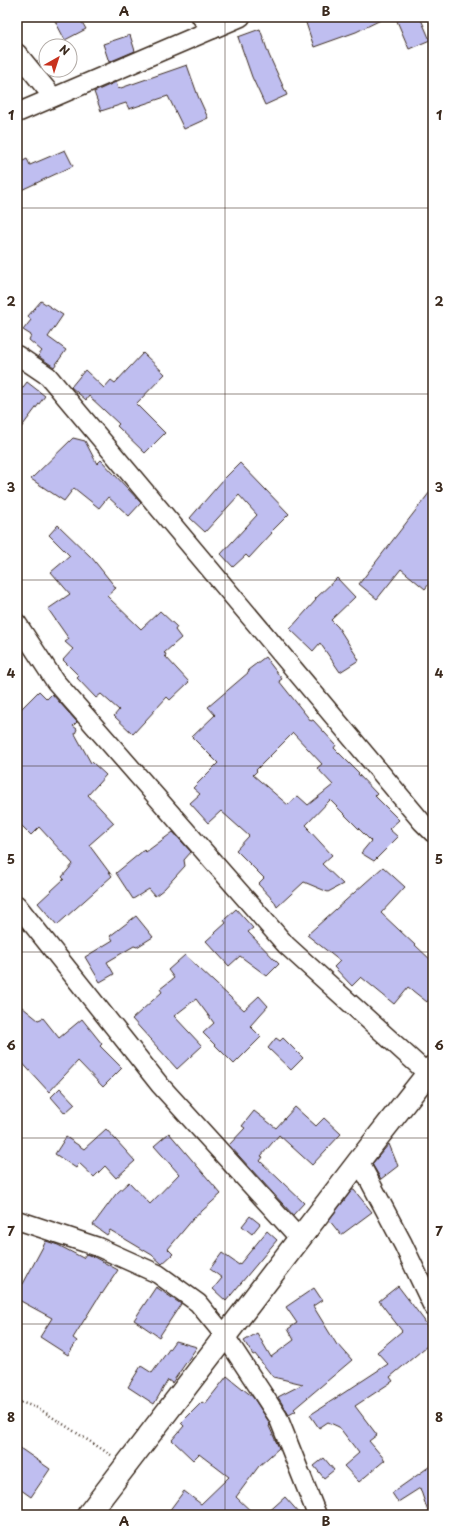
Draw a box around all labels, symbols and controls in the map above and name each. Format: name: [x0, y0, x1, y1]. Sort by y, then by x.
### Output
text: A: [119, 1, 129, 20]
text: B: [322, 1, 331, 20]
north arrow: [38, 38, 78, 78]
text: N: [56, 40, 74, 59]
text: 1: [8, 105, 14, 124]
text: 1: [436, 105, 442, 124]
text: 2: [6, 291, 16, 310]
text: 2: [434, 291, 444, 310]
text: 3: [7, 477, 16, 496]
text: 3: [435, 477, 444, 496]
text: 4: [7, 663, 16, 682]
text: 4: [435, 663, 444, 682]
text: 5: [7, 849, 15, 868]
text: 5: [435, 849, 443, 868]
text: 6: [6, 1035, 16, 1054]
text: 6: [434, 1035, 444, 1054]
text: 7: [7, 1221, 15, 1240]
text: 7: [435, 1221, 443, 1240]
text: 8: [7, 1407, 15, 1426]
text: 8: [435, 1407, 443, 1426]
text: A: [119, 1511, 129, 1530]
text: B: [322, 1511, 331, 1530]

